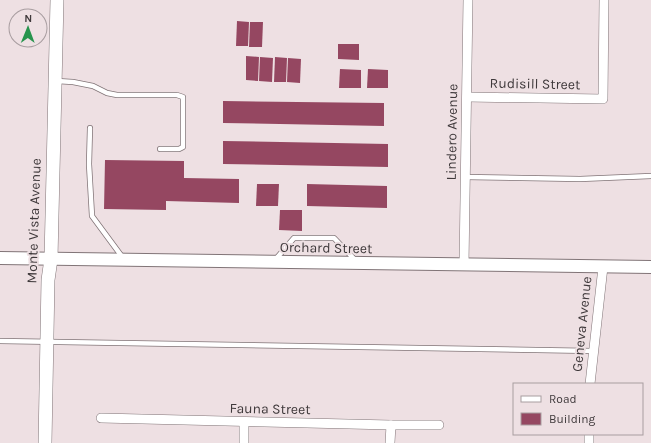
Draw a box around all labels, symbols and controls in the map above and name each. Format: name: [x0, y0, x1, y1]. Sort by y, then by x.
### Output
north arrow: [8, 8, 48, 48]
text: N: [24, 12, 32, 25]
street label: Rudisill Street: [490, 75, 580, 93]
street label: Lindero Avenue: [443, 83, 461, 181]
street label: Monte Vista Avenue: [23, 158, 45, 284]
street label: Orchard Street: [280, 239, 372, 257]
street label: Geneva Avenue: [569, 275, 595, 373]
legend: [513, 383, 643, 435]
text: Road: [549, 392, 577, 406]
street label: Fauna Street: [229, 400, 311, 418]
text: Building: [549, 412, 596, 426]

